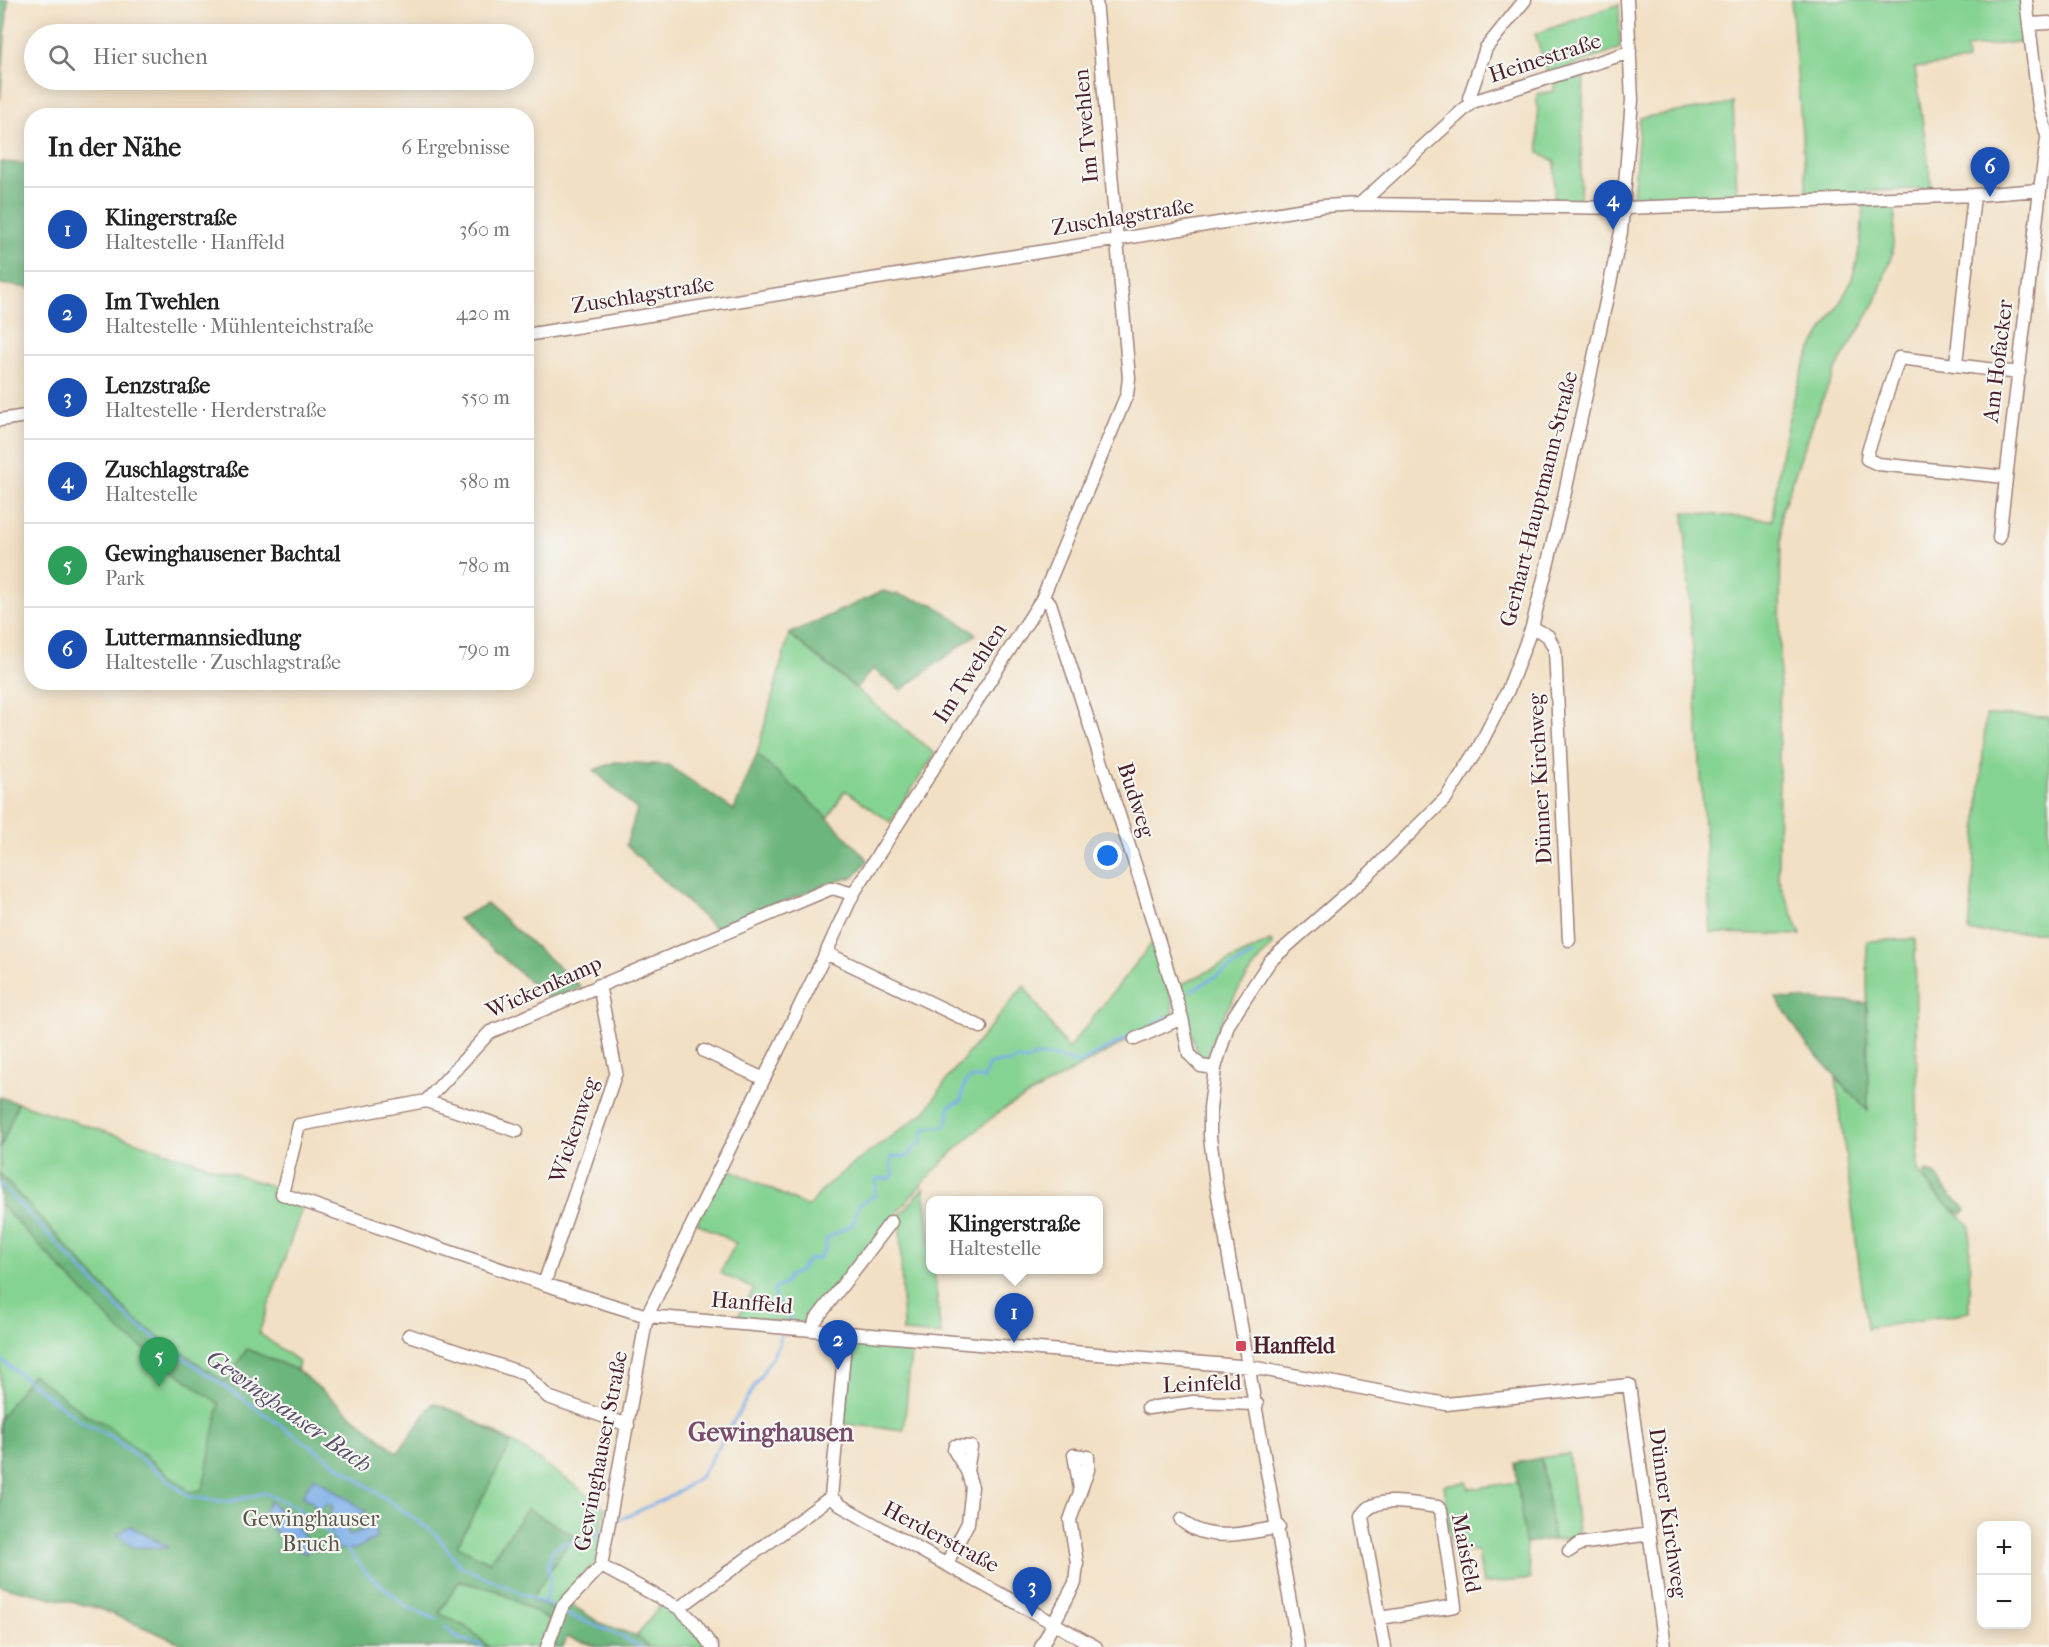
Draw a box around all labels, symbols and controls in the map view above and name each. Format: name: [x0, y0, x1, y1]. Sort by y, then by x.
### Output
search box: [24, 24, 534, 90]
street label: Heinestraße: [1486, 28, 1605, 88]
icon: search: [45, 41, 78, 74]
text: Hier suchen: [93, 44, 208, 70]
street label: Im Twehlen: [1068, 68, 1104, 184]
text: In der Nähe: [48, 132, 181, 163]
text: 6 Ergebnisse: [401, 136, 510, 159]
pin: 6: [1970, 148, 2010, 197]
pin: 4: [1594, 180, 1632, 230]
street label: Zuschlagstraße: [1050, 193, 1196, 241]
text: Klingerstraße: [105, 205, 237, 231]
text: 1: [64, 218, 71, 241]
text: 360 m: [459, 218, 510, 241]
text: Haltestelle · Hanffeld: [105, 231, 285, 254]
street label: Zuschlagstraße: [570, 271, 716, 319]
text: Im Twehlen: [105, 289, 220, 315]
street label: Am Hofacker: [1977, 297, 2019, 425]
text: 2: [62, 302, 73, 325]
text: 420 m: [456, 302, 510, 325]
text: Haltestelle · Mühlenteichstraße: [105, 315, 374, 338]
street label: Gerhart-Hauptmann-Straße: [1495, 368, 1583, 629]
text: Lenzstraße: [105, 373, 210, 399]
text: 3: [63, 386, 72, 409]
text: 550 m: [461, 386, 510, 409]
text: Haltestelle · Herderstraße: [105, 399, 326, 422]
text: Zuschlagstraße: [105, 457, 249, 483]
text: 4: [62, 470, 73, 493]
text: 580 m: [459, 470, 510, 493]
text: Haltestelle: [105, 483, 198, 506]
text: Gewinghausener Bachtal: [105, 541, 341, 567]
text: 5: [63, 554, 72, 577]
text: 780 m: [458, 554, 510, 577]
text: Park: [105, 567, 145, 590]
street label: Im Twehlen: [928, 618, 1012, 728]
text: Luttermannsiedlung: [105, 625, 301, 651]
text: 6: [62, 638, 73, 661]
text: 790 m: [458, 638, 510, 661]
text: Haltestelle · Zuschlagstraße: [105, 651, 341, 674]
street label: Dünner Kirchweg: [1523, 692, 1557, 865]
street label: Budweg: [1112, 759, 1160, 841]
your location: [1093, 841, 1122, 870]
street label: Wickenkamp: [481, 950, 606, 1024]
street label: Wickenweg: [543, 1073, 604, 1187]
popup: [926, 1196, 1103, 1274]
text: Klingerstraße: [949, 1211, 1080, 1237]
text: Haltestelle: [949, 1237, 1041, 1260]
street label: Hanffeld: [710, 1286, 795, 1320]
pin: 1: [994, 1294, 1034, 1343]
pin: 2: [818, 1320, 858, 1370]
place label: Hanffeld: [1253, 1333, 1336, 1359]
pin: 5: [140, 1338, 178, 1387]
marker: Hanffeld: [1234, 1339, 1248, 1353]
water label: Gewinghauser Bach: [201, 1344, 377, 1478]
street label: Gewinghauser Straße: [569, 1349, 633, 1553]
street label: Leinfeld: [1162, 1370, 1243, 1398]
district label: Gewinghausen: [688, 1417, 855, 1448]
street label: Dünner Kirchweg: [1643, 1426, 1693, 1600]
street label: Herderstraße: [878, 1496, 1004, 1579]
park label: Gewinghauser Bruch: [243, 1506, 380, 1557]
street label: Maisfeld: [1446, 1511, 1487, 1596]
map controls: [1977, 1521, 2031, 1629]
button: +: [1977, 1521, 2031, 1575]
pin: 3: [1012, 1568, 1052, 1617]
button: −: [1977, 1575, 2031, 1629]

